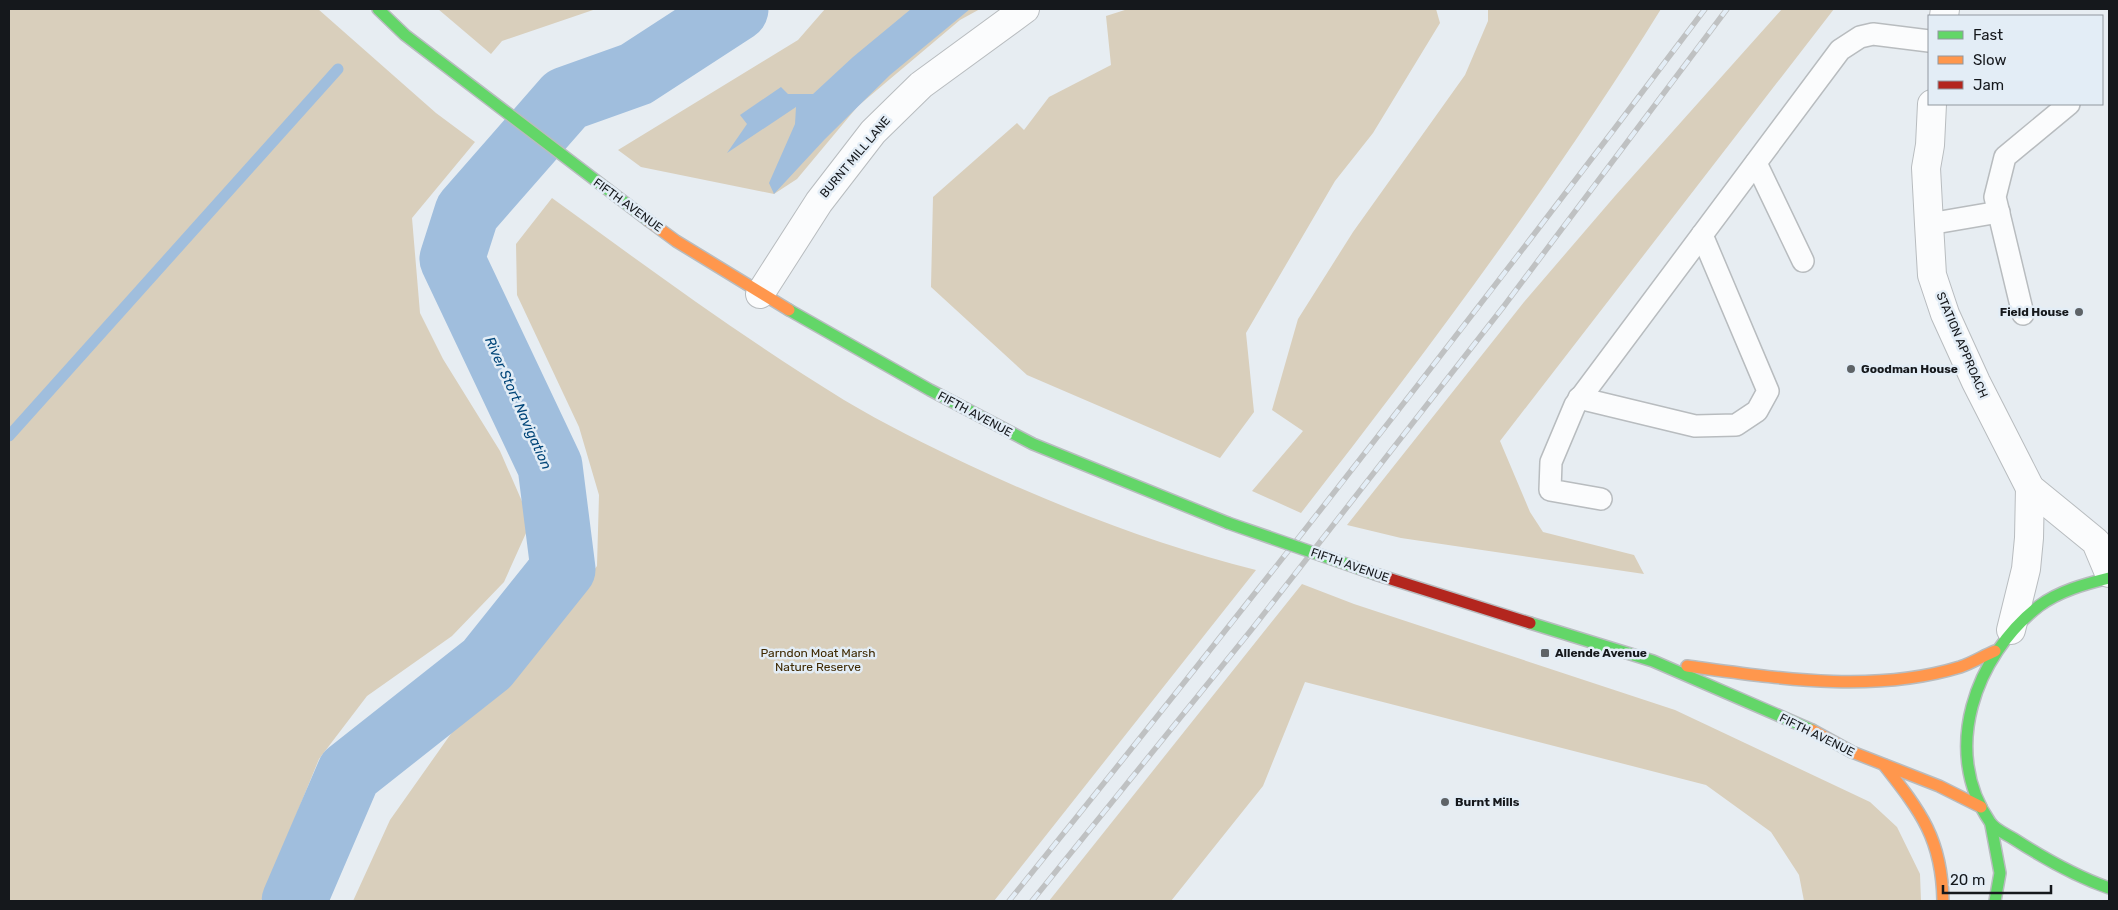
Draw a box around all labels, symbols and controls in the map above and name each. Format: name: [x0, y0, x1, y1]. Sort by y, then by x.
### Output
legend: [1928, 15, 2103, 105]
text: Fast: [1973, 26, 2003, 44]
text: Slow: [1973, 51, 2006, 69]
text: Jam: [1973, 76, 2004, 94]
street label: BURNT MILL LANE: [817, 114, 893, 200]
street label: FIFTH AVENUE: [591, 175, 665, 235]
street label: STATION APPROACH: [1933, 290, 1991, 400]
place label: Field House: [2000, 305, 2069, 319]
marker: Field House: [2073, 306, 2085, 318]
water label: River Stort Navigation: [481, 334, 555, 472]
place label: Goodman House: [1861, 362, 1958, 376]
marker: Goodman House: [1845, 363, 1857, 375]
street label: FIFTH AVENUE: [935, 389, 1015, 439]
street label: FIFTH AVENUE: [1309, 545, 1391, 585]
park label: Parndon Moat Marsh Nature Reserve: [760, 646, 876, 674]
place label: Allende Avenue: [1555, 646, 1647, 660]
marker: Allende Avenue: [1539, 647, 1551, 659]
street label: FIFTH AVENUE: [1777, 711, 1857, 759]
place label: Burnt Mills: [1455, 795, 1520, 809]
marker: Burnt Mills: [1439, 796, 1451, 808]
scale bar: [1943, 862, 2050, 894]
text: 20 m: [1950, 871, 1985, 889]

